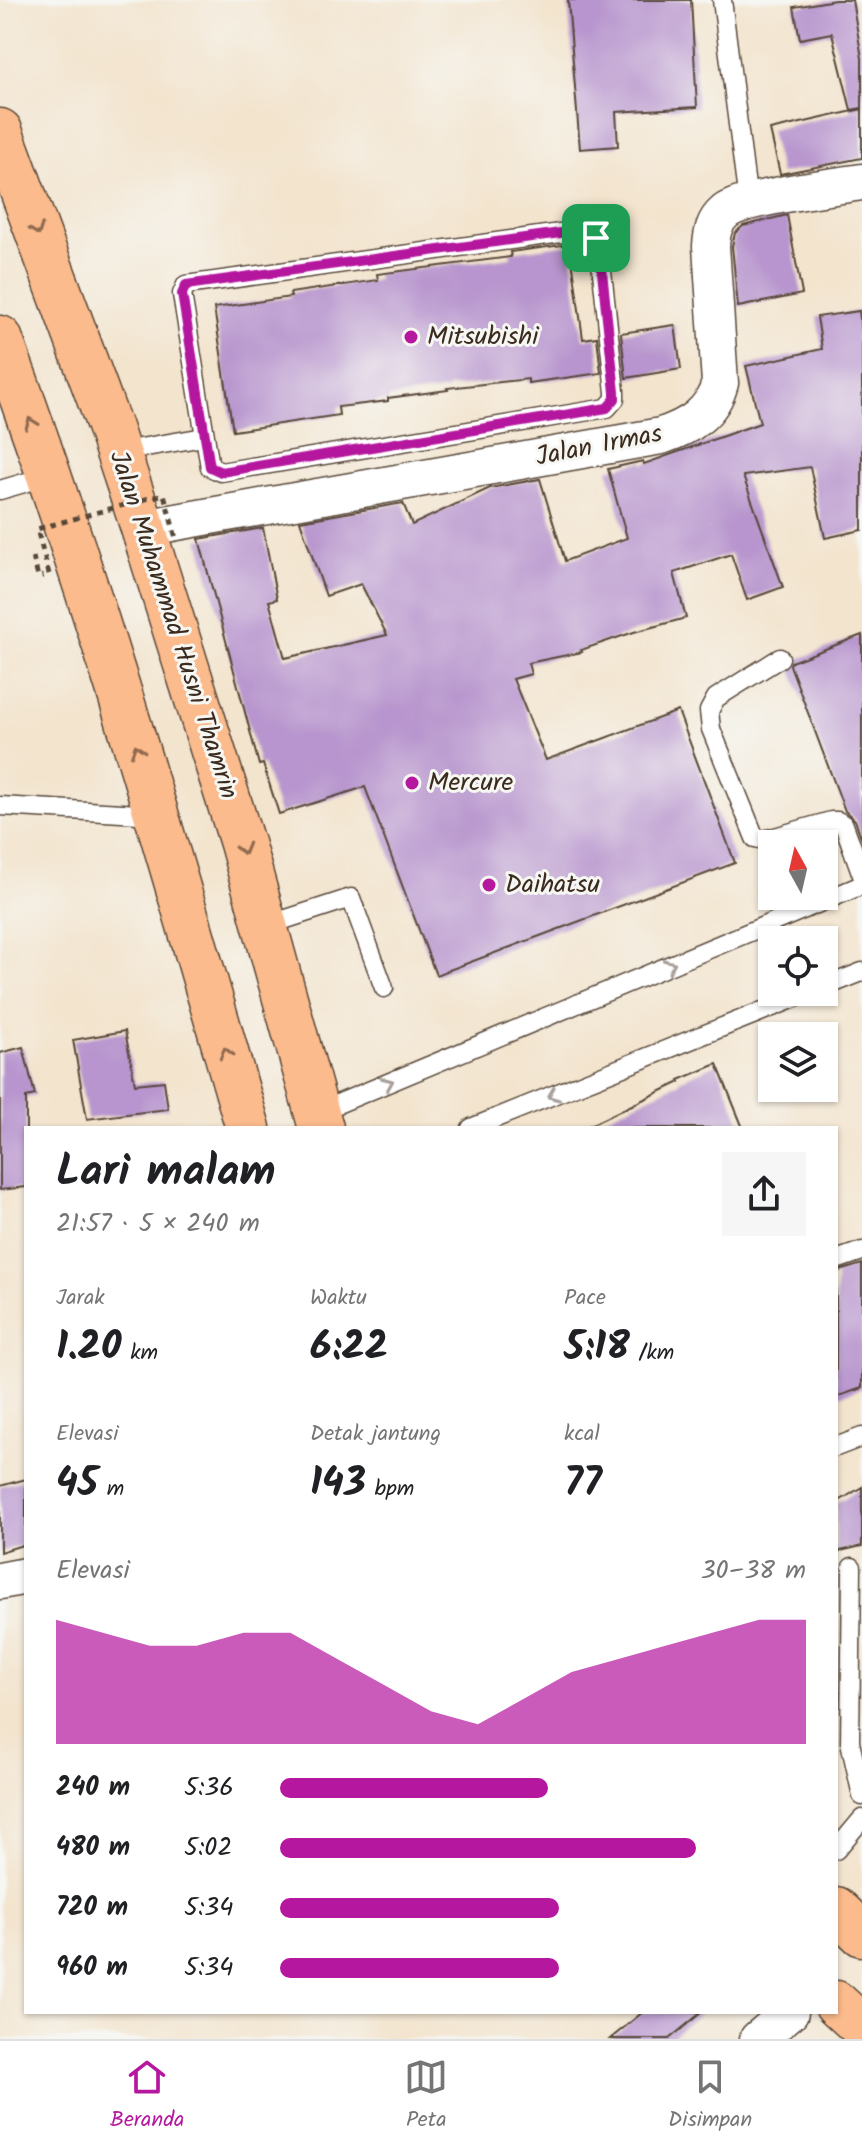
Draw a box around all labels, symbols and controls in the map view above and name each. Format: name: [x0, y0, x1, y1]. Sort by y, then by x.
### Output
pin: [562, 204, 630, 272]
icon: arrive: [574, 216, 618, 260]
one-way arrow: [27, 222, 44, 236]
place label: Mitsubishi: [427, 316, 540, 358]
marker: Mitsubishi: [402, 328, 420, 346]
street label: Jalan Irmas: [532, 413, 666, 479]
one-way arrow: [24, 416, 41, 430]
street label: Jalan Muhammad Husni Thamrin: [97, 445, 249, 805]
one-way arrow: [130, 744, 146, 757]
place label: Mercure: [428, 762, 514, 804]
marker: Mercure: [403, 774, 421, 792]
north arrow: [758, 830, 838, 910]
map controls: [758, 830, 838, 1102]
one-way arrow: [234, 841, 250, 855]
place label: Daihatsu: [505, 864, 600, 906]
marker: Daihatsu: [480, 876, 498, 894]
button: locate: [758, 926, 838, 1006]
one-way arrow: [662, 959, 676, 975]
button: layers: [758, 1022, 838, 1102]
one-way arrow: [219, 1047, 235, 1060]
one-way arrow: [380, 1076, 394, 1092]
one-way arrow: [547, 1086, 561, 1102]
text: Lari malam: [56, 1138, 275, 1208]
button: share: [722, 1152, 806, 1236]
text: 21:57 · 5 × 240 m: [56, 1203, 260, 1245]
text: Jarak: [56, 1281, 105, 1316]
text: Waktu: [310, 1281, 367, 1316]
text: Pace: [564, 1281, 606, 1316]
text: 1.20: [56, 1316, 121, 1380]
text: 6:22: [310, 1316, 388, 1380]
text: 5:18: [564, 1316, 630, 1380]
text: km: [121, 1336, 158, 1371]
text: /km: [630, 1336, 674, 1371]
text: Elevasi: [56, 1417, 118, 1452]
text: Detak jantung: [310, 1417, 441, 1452]
text: kcal: [564, 1417, 600, 1452]
text: 45: [56, 1452, 98, 1516]
text: 143: [310, 1452, 366, 1516]
text: 77: [564, 1452, 602, 1516]
text: m: [98, 1472, 124, 1507]
text: bpm: [366, 1472, 414, 1507]
text: Elevasi: [56, 1550, 130, 1592]
text: 30–38 m: [701, 1550, 806, 1592]
text: 240 m: [56, 1767, 130, 1809]
text: 5:36: [184, 1767, 234, 1809]
text: 480 m: [56, 1827, 130, 1869]
text: 5:02: [184, 1827, 232, 1869]
text: 720 m: [56, 1887, 128, 1929]
text: 5:34: [184, 1887, 234, 1929]
text: 960 m: [56, 1947, 128, 1989]
text: 5:34: [184, 1947, 234, 1989]
tab: Beranda: [110, 2055, 184, 2138]
tab: Peta: [404, 2055, 448, 2138]
tab: Disimpan: [668, 2055, 752, 2138]

